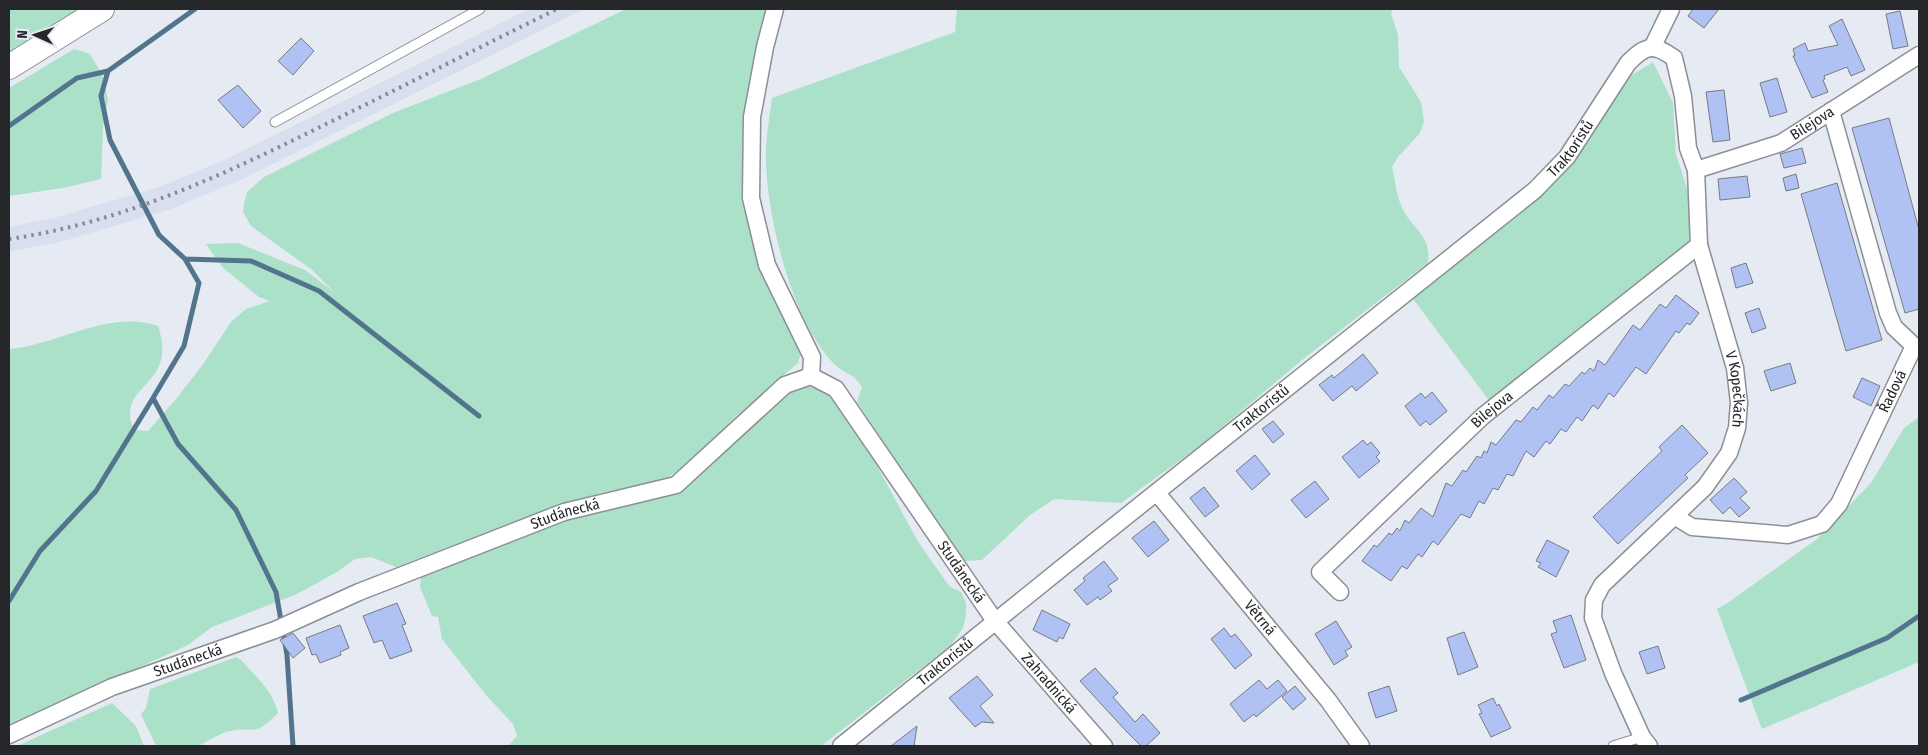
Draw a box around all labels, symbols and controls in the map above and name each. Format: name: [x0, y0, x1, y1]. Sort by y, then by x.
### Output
north arrow: [10, 10, 60, 60]
text: N: [14, 30, 31, 39]
street label: Bilejova: [1787, 103, 1837, 144]
street label: Traktoristů: [1544, 117, 1597, 181]
street label: V Kopečkách: [1722, 349, 1748, 428]
street label: Řadová: [1875, 367, 1910, 415]
street label: Traktoristů: [1230, 381, 1293, 436]
street label: Bilejova: [1467, 387, 1516, 432]
street label: Studánecká: [528, 495, 601, 533]
street label: Studánecká: [934, 537, 989, 606]
street label: Větrná: [1240, 597, 1280, 639]
street label: Traktoristů: [914, 634, 977, 690]
street label: Studánecká: [151, 640, 225, 681]
street label: Zahradnická: [1018, 649, 1080, 717]

